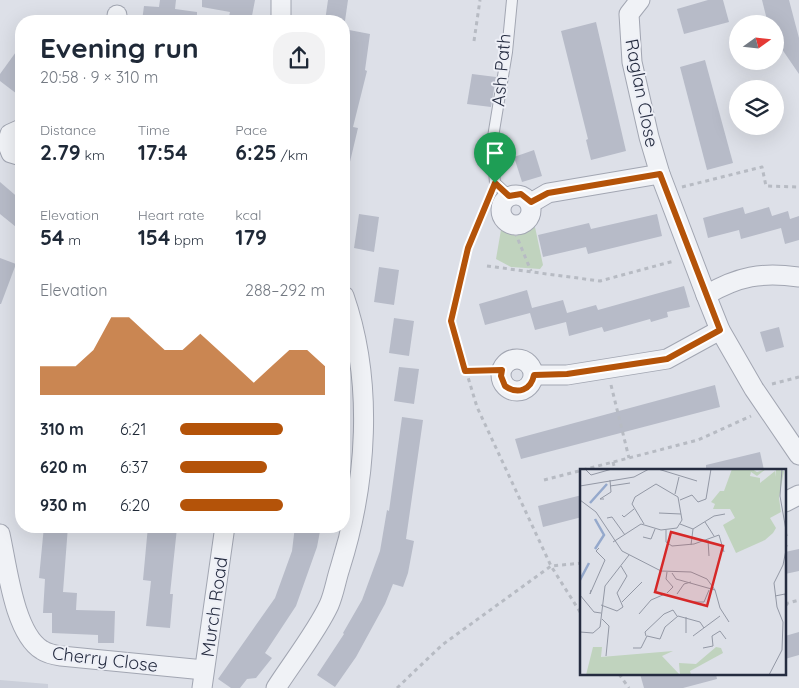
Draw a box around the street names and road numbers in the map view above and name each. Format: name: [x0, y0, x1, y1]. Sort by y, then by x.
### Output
street label: Ash Path: [486, 33, 516, 107]
street label: Raglan Close: [620, 37, 664, 149]
street label: Murch Road: [196, 555, 232, 659]
street label: Cherry Close: [51, 641, 159, 677]

